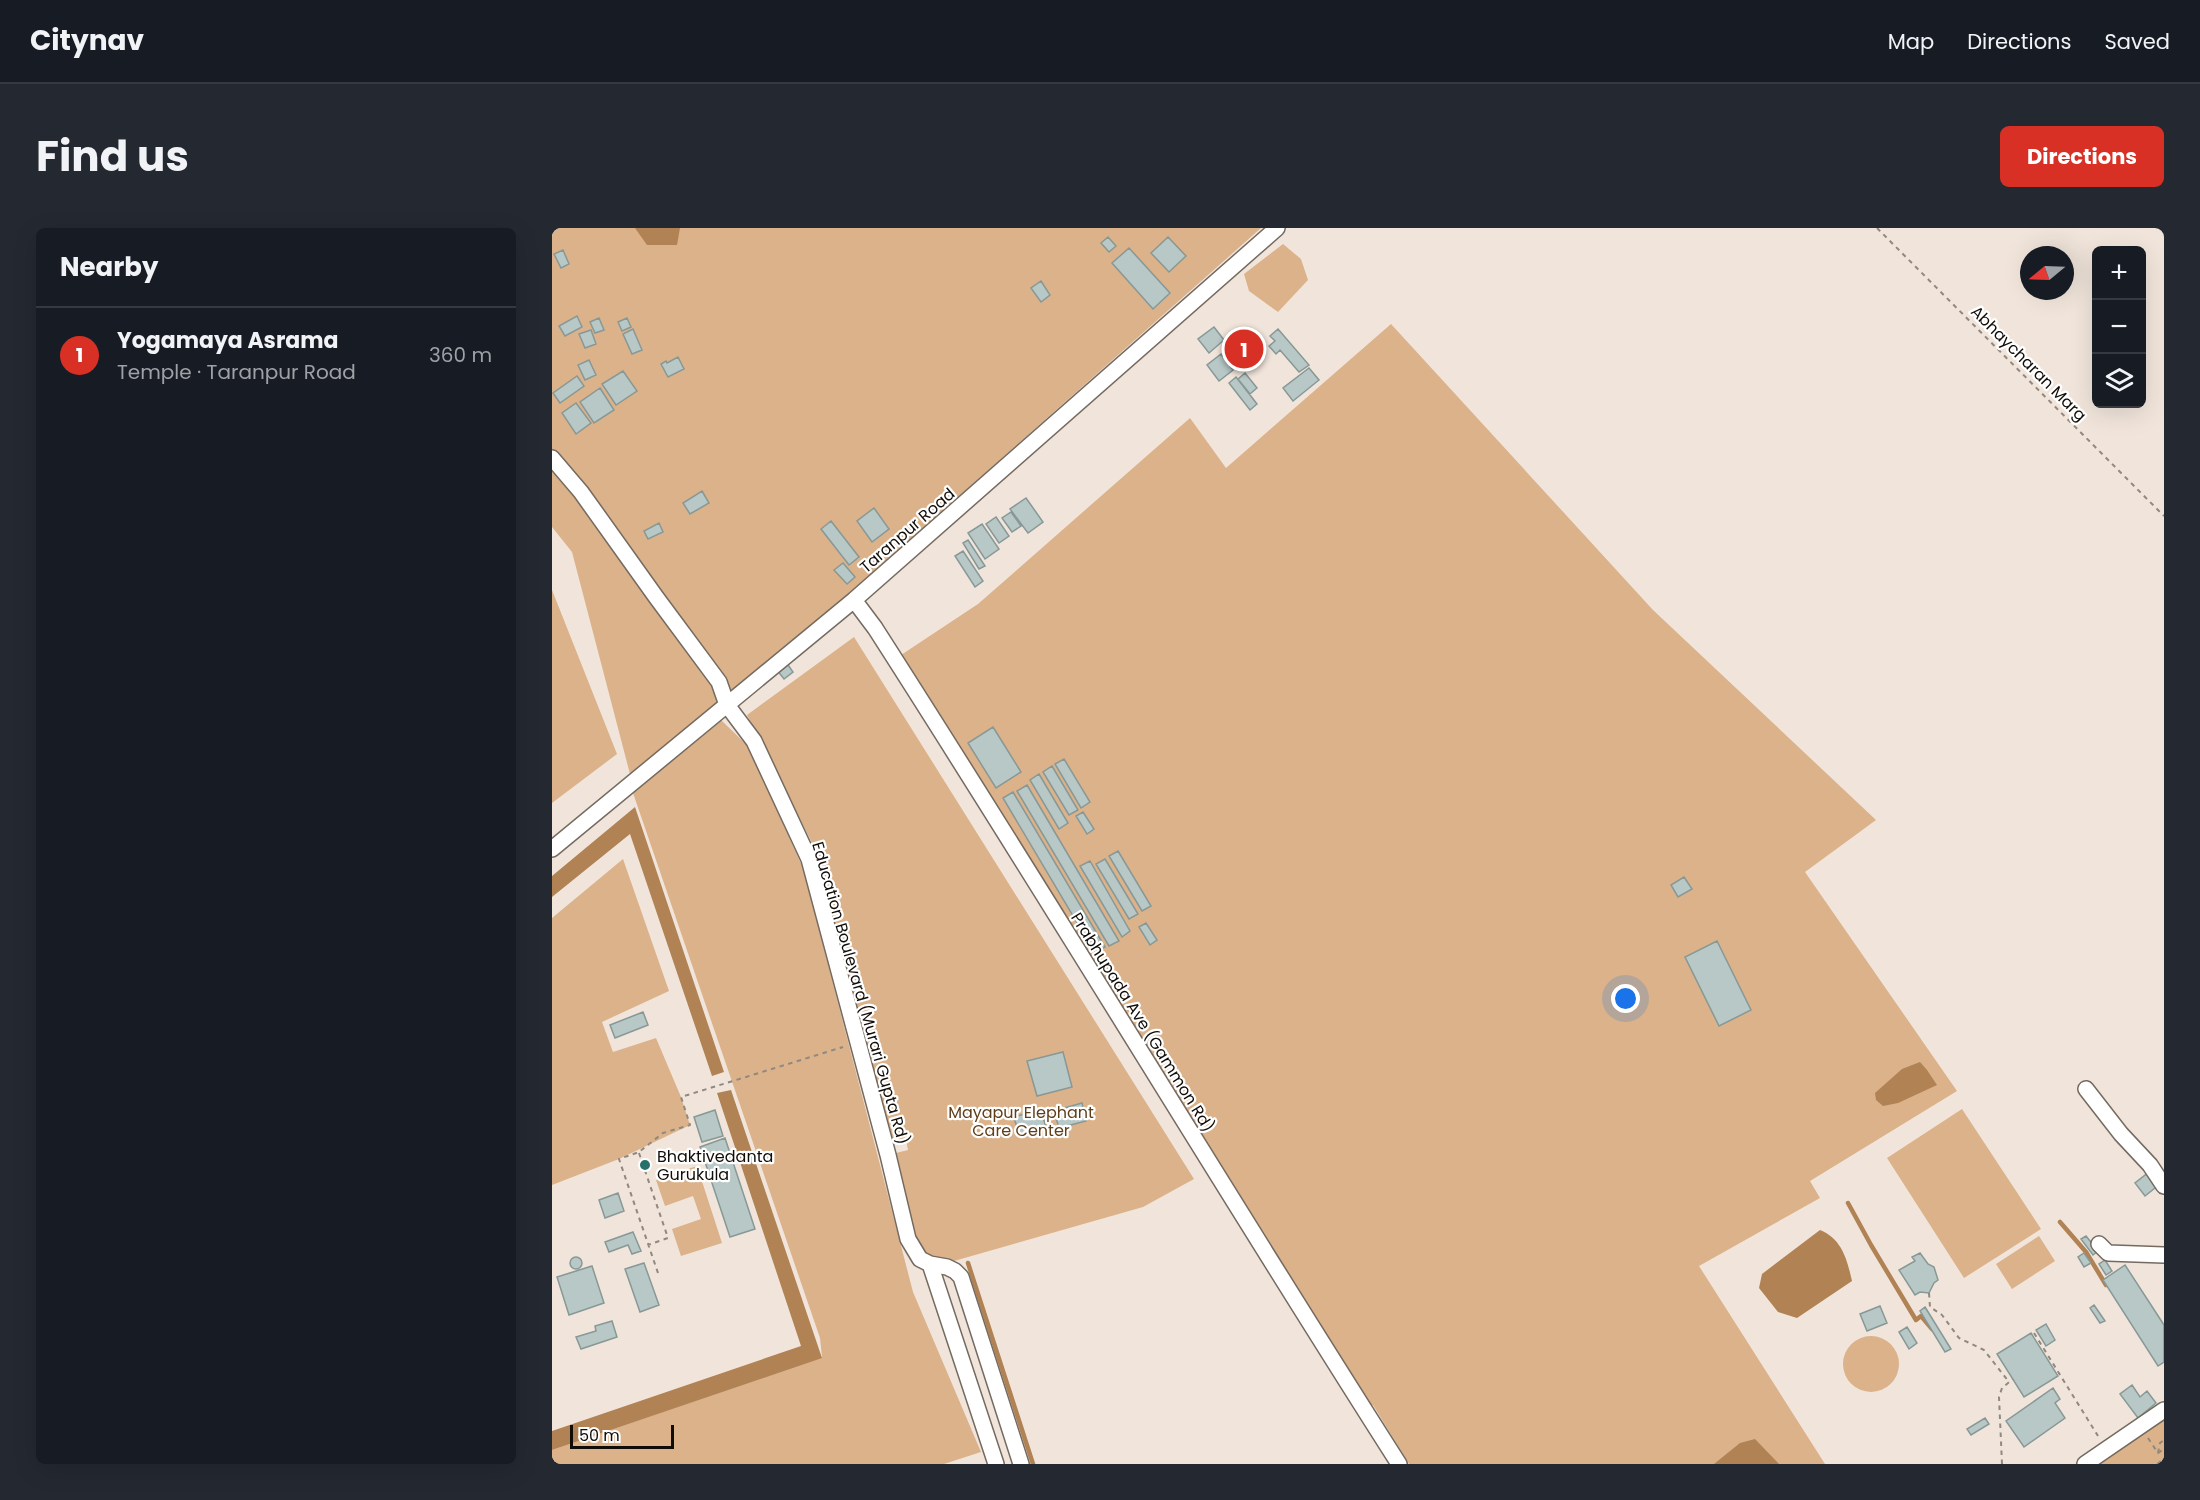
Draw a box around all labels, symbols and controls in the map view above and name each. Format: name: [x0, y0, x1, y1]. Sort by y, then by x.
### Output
text: Citynav: [30, 21, 144, 60]
text: Map: [1888, 27, 1934, 56]
text: Directions: [1967, 27, 2071, 56]
text: Saved: [2104, 27, 2170, 56]
button: Directions: [2000, 126, 2164, 187]
text: Find us: [36, 127, 189, 186]
north arrow: [2020, 246, 2074, 300]
map controls: [2092, 246, 2146, 408]
button: +: [2092, 246, 2146, 300]
text: Nearby: [60, 249, 158, 285]
street label: Abhaycharan Marg: [1966, 300, 2092, 426]
button: −: [2092, 300, 2146, 354]
text: Yogamaya Asrama: [117, 325, 338, 356]
pin: 1: [1224, 326, 1264, 372]
text: 1: [76, 341, 83, 369]
text: 360 m: [429, 341, 492, 369]
button: layers: [2092, 354, 2146, 408]
text: Temple · Taranpur Road: [117, 358, 356, 386]
street label: Taranpur Road: [855, 483, 960, 578]
street label: Education Boulevard (Murari Gupta Rd): [806, 839, 915, 1147]
street label: Prabhupada Ave (Gammon Rd): [1065, 908, 1220, 1136]
your location: [1611, 984, 1640, 1013]
park label: Mayapur Elephant Care Center: [948, 1101, 1094, 1142]
place label: Bhaktivedanta Gurukula: [657, 1145, 773, 1186]
marker: Bhaktivedanta Gurukula: [638, 1158, 652, 1172]
scale bar: [570, 1422, 674, 1450]
text: 50 m: [579, 1424, 620, 1447]

